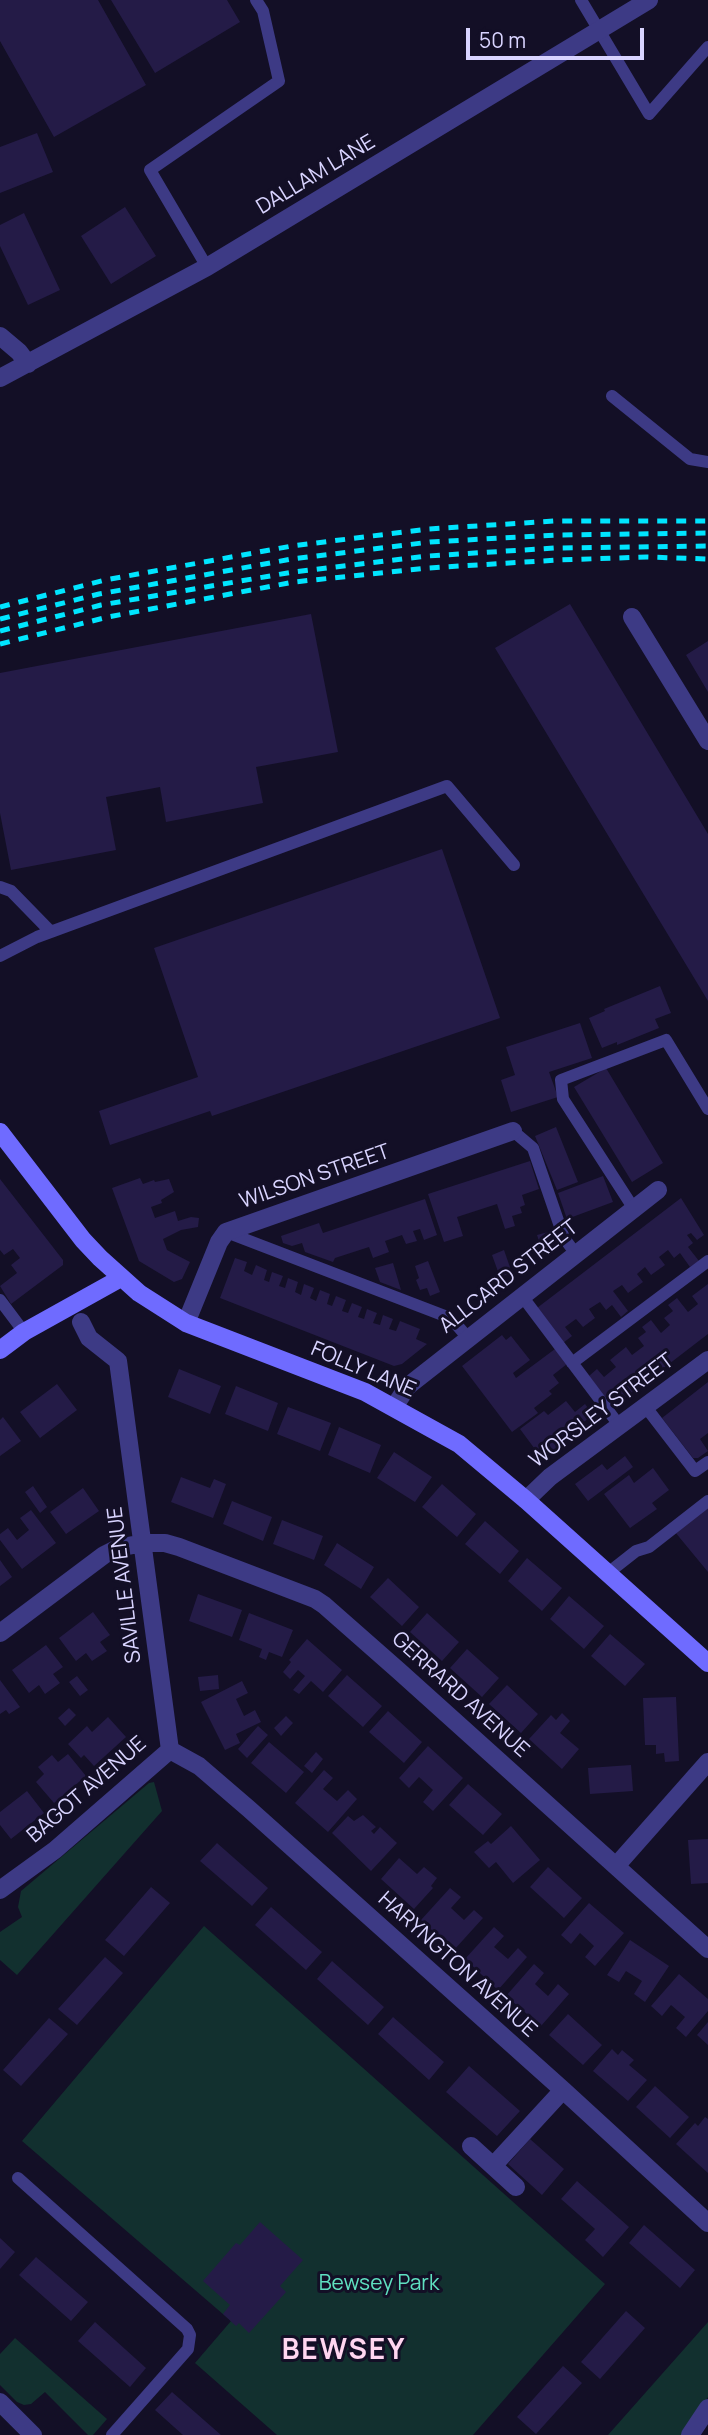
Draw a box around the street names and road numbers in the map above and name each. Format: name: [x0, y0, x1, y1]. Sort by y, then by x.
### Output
street label: DALLAM LANE: [252, 130, 380, 220]
street label: WILSON STREET: [237, 1140, 393, 1214]
street label: ALLCARD STREET: [435, 1215, 583, 1339]
street label: FOLLY LANE: [307, 1337, 419, 1403]
street label: WORSLEY STREET: [525, 1348, 679, 1474]
street label: SAVILLE AVENUE: [103, 1505, 147, 1665]
street label: GERRARD AVENUE: [386, 1627, 534, 1763]
street label: BAGOT AVENUE: [22, 1731, 152, 1849]
street label: HARYNGTON AVENUE: [372, 1887, 542, 2043]

